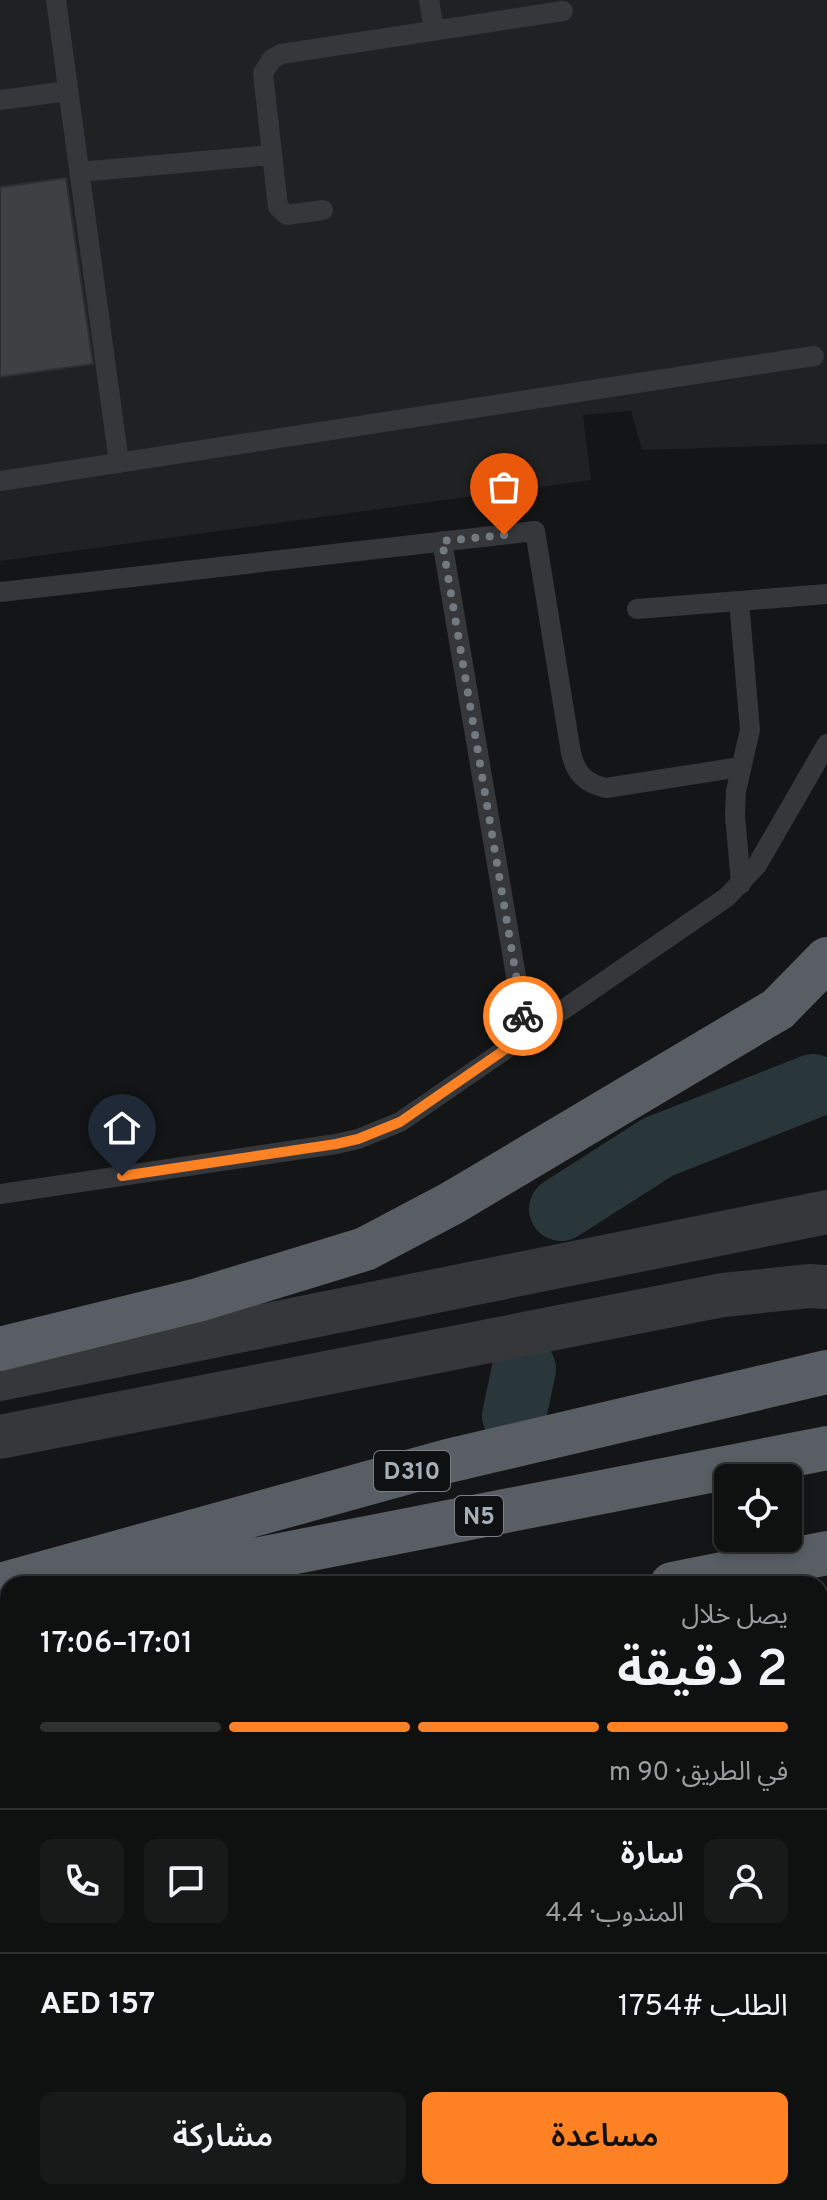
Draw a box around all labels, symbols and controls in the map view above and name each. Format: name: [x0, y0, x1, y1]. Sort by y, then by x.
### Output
pin: [470, 453, 538, 535]
icon: bag: [482, 465, 526, 509]
courier: [483, 976, 563, 1056]
icon: bike: [501, 994, 545, 1038]
pin: [88, 1094, 156, 1176]
icon: home: [100, 1106, 144, 1150]
road number: D310: [374, 1451, 450, 1491]
map controls: [714, 1464, 802, 1552]
button: locate: [714, 1464, 802, 1552]
road number: N5: [455, 1496, 503, 1536]
text: يصل خلال: [682, 1600, 788, 1633]
text: 17:01–17:06: [40, 1626, 193, 1663]
text: 2 دقيقة: [617, 1639, 788, 1705]
text: في الطريق · 90 m: [609, 1757, 788, 1790]
text: سارة: [621, 1837, 684, 1874]
button: phone: [40, 1839, 124, 1923]
button: chat: [144, 1839, 228, 1923]
button: person: [704, 1839, 788, 1923]
text: المندوب · 4.4: [546, 1898, 684, 1931]
text: AED 157: [40, 1987, 155, 2024]
text: الطلب #1754: [618, 1989, 788, 2026]
button: مشاركة: [40, 2092, 406, 2184]
button: مساعدة: [422, 2092, 788, 2184]

